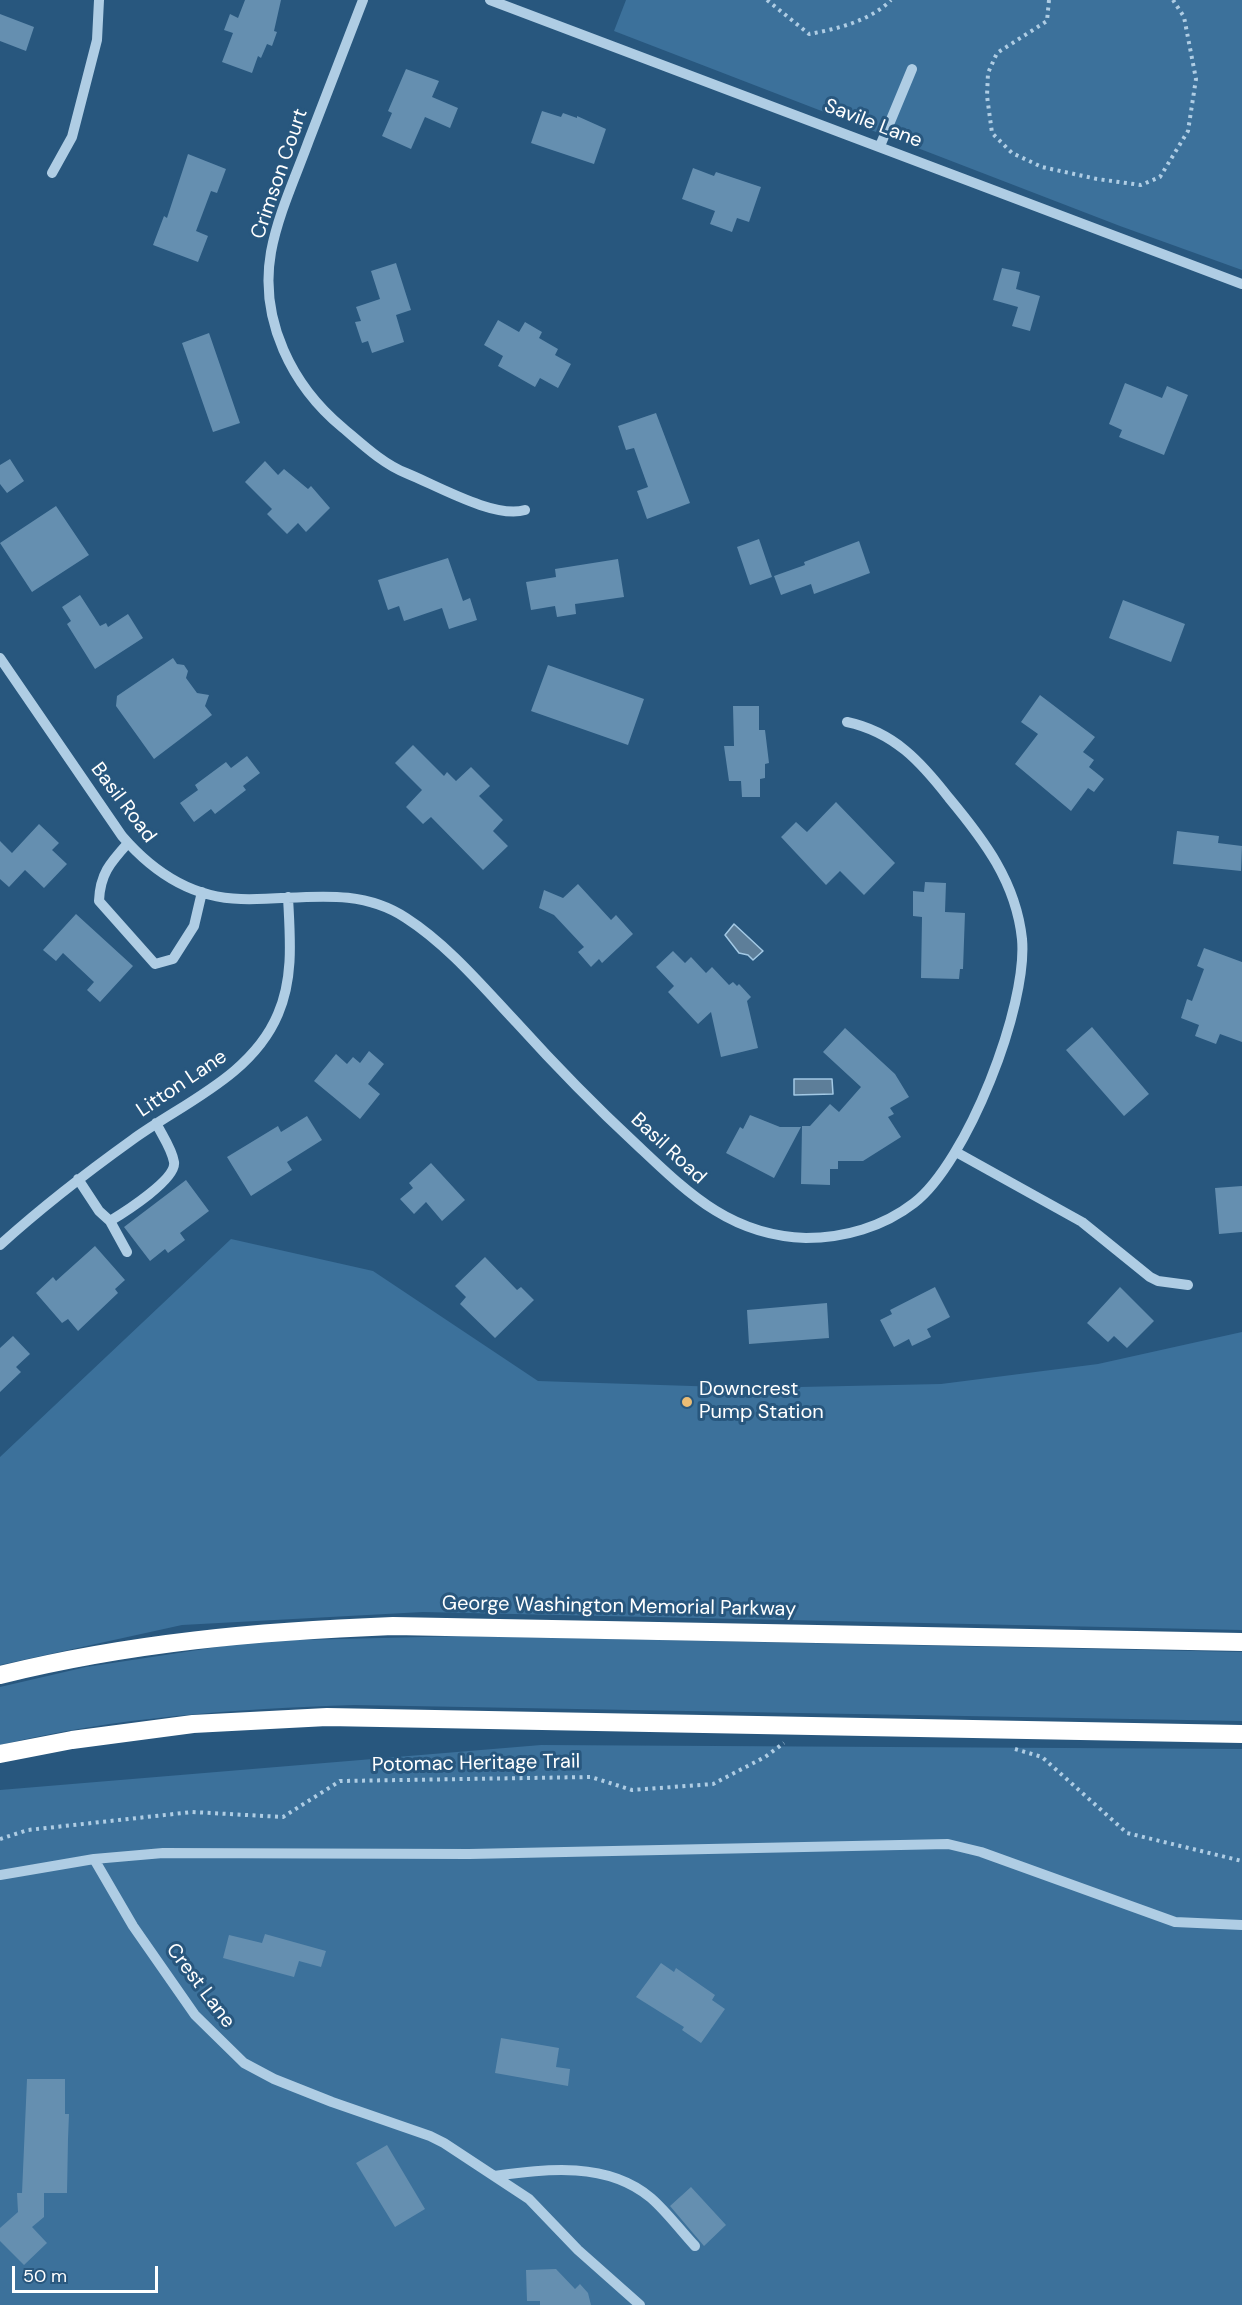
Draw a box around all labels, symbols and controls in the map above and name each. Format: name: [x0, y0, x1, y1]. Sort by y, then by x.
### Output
street label: Savile Lane: [821, 94, 925, 154]
street label: Crimson Court: [247, 106, 313, 242]
street label: Basil Road: [85, 758, 161, 848]
street label: Litton Lane: [132, 1045, 232, 1123]
street label: Basil Road: [625, 1108, 711, 1190]
place label: Downcrest Pump Station: [699, 1378, 824, 1425]
marker: Downcrest Pump Station: [680, 1395, 694, 1409]
street label: George Washington Memorial Parkway: [442, 1592, 796, 1622]
street label: Potomac Heritage Trail: [372, 1750, 580, 1778]
street label: Crest Lane: [160, 1939, 240, 2033]
scale bar: [15, 2254, 160, 2292]
text: 50 m: [23, 2264, 67, 2288]

